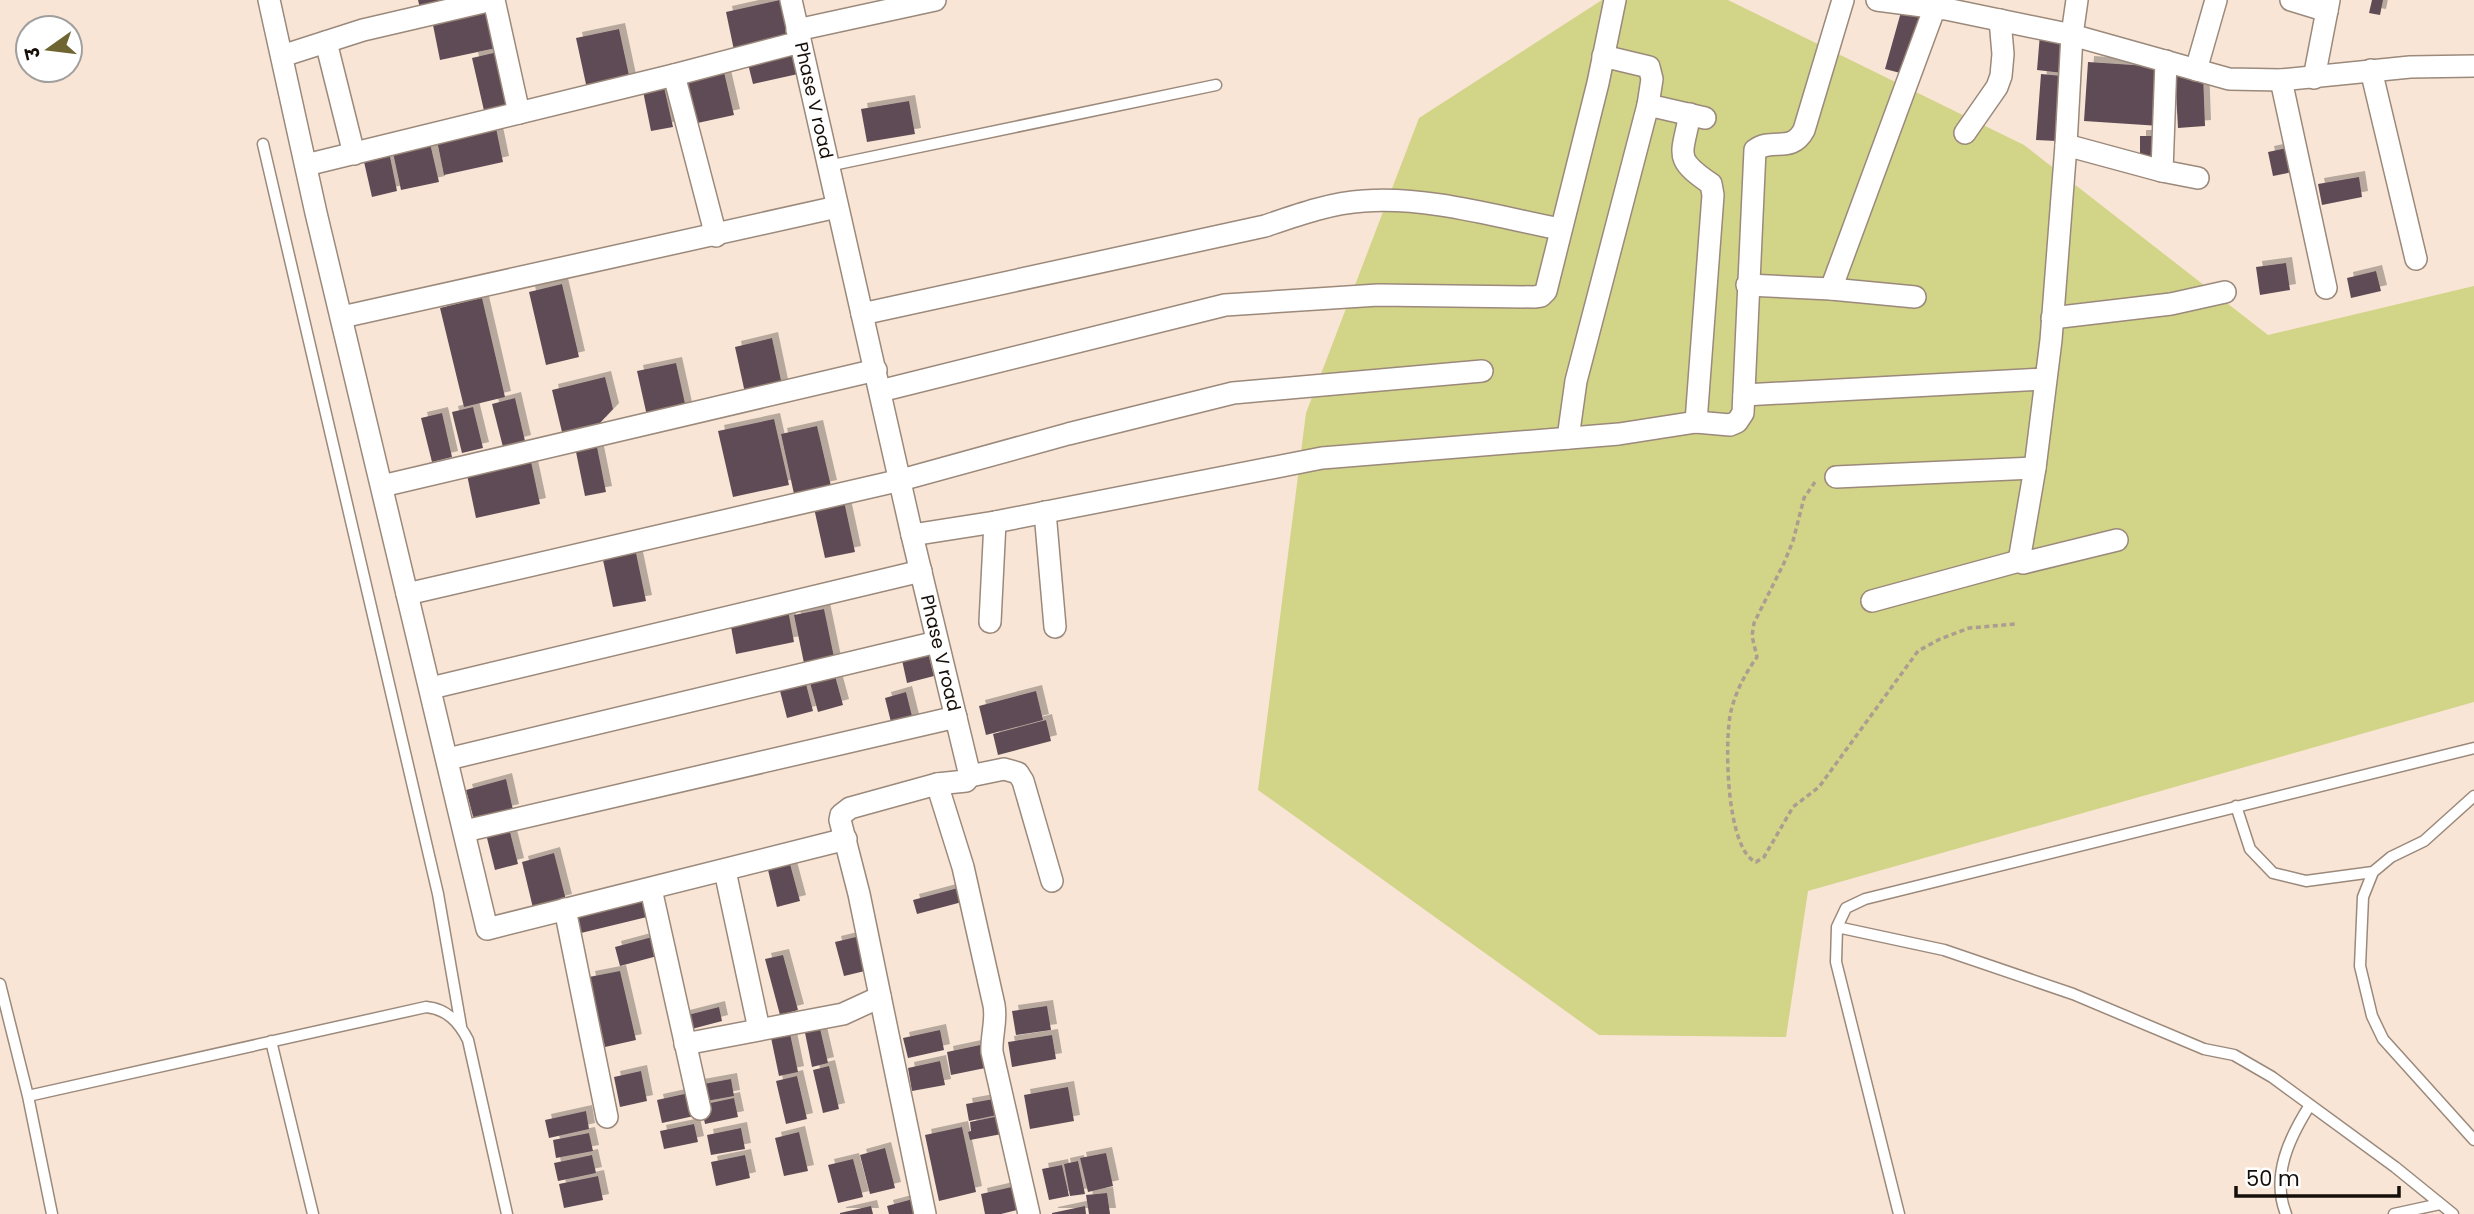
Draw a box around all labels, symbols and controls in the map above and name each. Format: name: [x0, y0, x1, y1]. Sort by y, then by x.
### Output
north arrow: [14, 14, 84, 84]
street label: Phase V road: [789, 40, 840, 161]
text: उ: [18, 43, 48, 62]
street label: Phase V road: [915, 592, 967, 714]
scale bar: [2236, 1154, 2399, 1198]
text: 50 m: [2246, 1164, 2300, 1193]

